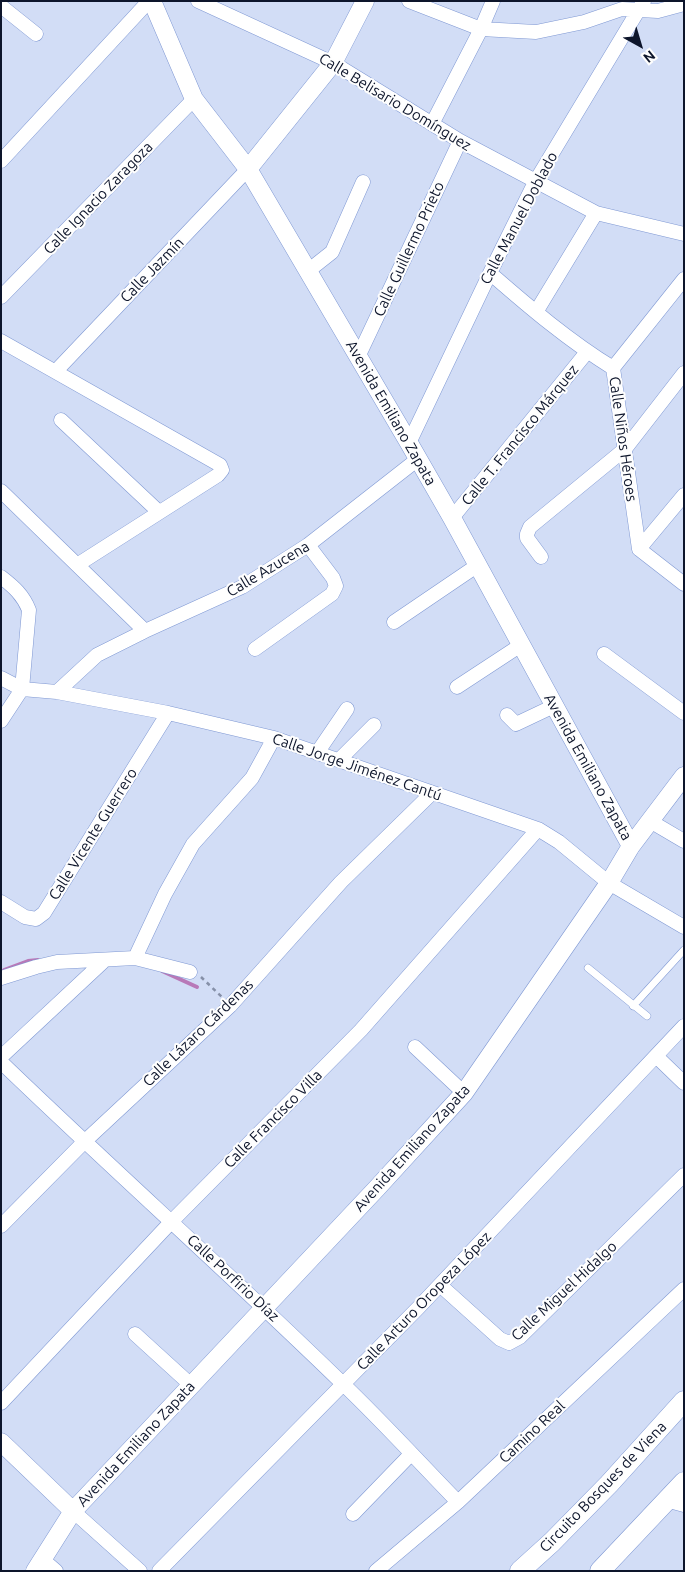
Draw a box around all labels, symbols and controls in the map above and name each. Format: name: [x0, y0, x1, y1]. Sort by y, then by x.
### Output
north arrow: [615, 20, 665, 70]
text: N: [640, 47, 659, 66]
street label: Calle Belisario Domínguez: [316, 49, 474, 155]
street label: Calle Ignacio Zaragoza: [40, 138, 156, 258]
street label: Calle Manuel Doblado: [476, 149, 562, 287]
street label: Calle Guillermo Prieto: [370, 179, 448, 319]
street label: Calle Jazmín: [116, 234, 188, 306]
street label: Avenida Emiliano Zapata: [342, 337, 440, 489]
street label: Calle T. Francisco Márquez: [458, 361, 582, 509]
street label: Calle Niños Héroes: [605, 375, 641, 503]
street label: Calle Azucena: [223, 537, 313, 601]
street label: Avenida Emiliano Zapata: [540, 691, 636, 843]
street label: Calle Jorge Jiménez Cantú: [270, 730, 444, 804]
street label: Calle Vicente Guerrero: [45, 765, 141, 903]
street label: Calle Lázaro Cárdenas: [139, 976, 257, 1090]
street label: Calle Francisco Villa: [220, 1066, 326, 1172]
street label: Avenida Emiliano Zapata: [350, 1081, 474, 1215]
street label: Calle Arturo Oropeza López: [353, 1228, 495, 1374]
street label: Calle Porfirio Díaz: [183, 1231, 283, 1325]
street label: Calle Miguel Hidalgo: [507, 1237, 621, 1345]
street label: Avenida Emiliano Zapata: [73, 1378, 199, 1510]
street label: Camino Real: [495, 1397, 569, 1467]
street label: Circuito Bosques de Viena: [536, 1418, 670, 1556]

